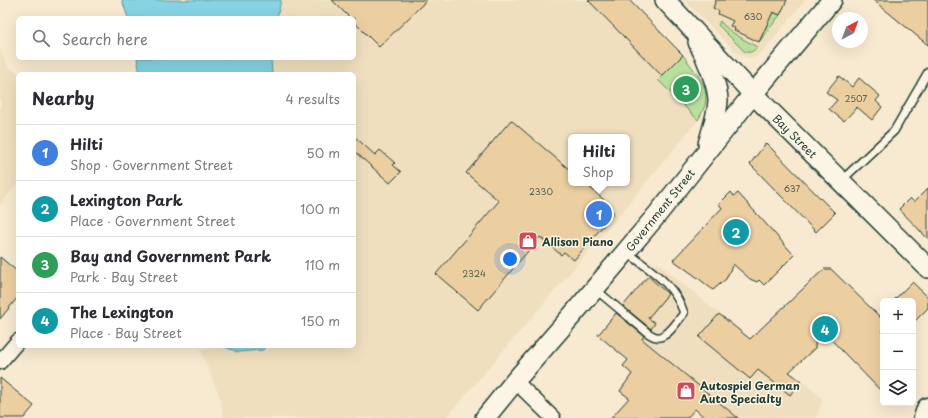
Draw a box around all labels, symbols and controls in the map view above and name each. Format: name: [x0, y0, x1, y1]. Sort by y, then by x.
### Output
house number: 630: [744, 9, 763, 23]
north arrow: [832, 12, 868, 48]
search box: [16, 16, 356, 60]
icon: search: [30, 27, 52, 49]
text: Search here: [62, 27, 148, 50]
pin: 3: [673, 74, 699, 104]
text: Nearby: [32, 85, 94, 111]
text: 4 results: [286, 89, 340, 108]
house number: 2507: [845, 91, 867, 105]
street label: Bay Street: [769, 110, 821, 162]
text: Hilti: [70, 132, 103, 155]
popup: [568, 134, 630, 186]
text: Hilti: [583, 139, 616, 162]
text: 1: [42, 143, 48, 162]
text: 50 m: [306, 143, 340, 162]
text: Shop · Government Street: [70, 155, 233, 174]
text: Shop: [583, 162, 614, 181]
street label: Government Street: [621, 165, 699, 255]
house number: 637: [784, 181, 801, 195]
house number: 2330: [529, 184, 553, 198]
text: Lexington Park: [70, 188, 183, 211]
text: 2: [40, 199, 50, 218]
text: 100 m: [300, 199, 340, 218]
pin: 1: [586, 199, 612, 229]
text: Place · Government Street: [70, 211, 235, 230]
pin: 2: [723, 217, 749, 247]
shop icon: Allison Piano: [517, 230, 539, 252]
place label: Allison Piano: [541, 233, 614, 250]
text: Bay and Government Park: [70, 244, 271, 267]
your location: [500, 249, 520, 269]
text: 3: [41, 255, 49, 274]
text: 110 m: [305, 255, 340, 274]
house number: 2324: [462, 266, 486, 280]
text: Park · Bay Street: [70, 267, 178, 286]
map controls: [880, 298, 916, 406]
button: +: [880, 298, 916, 334]
text: The Lexington: [70, 300, 174, 323]
text: 4: [41, 311, 49, 330]
text: 150 m: [301, 311, 340, 330]
pin: 4: [812, 314, 838, 344]
text: Place · Bay Street: [70, 323, 182, 342]
button: −: [880, 334, 916, 370]
button: layers: [880, 370, 916, 406]
place label: Autospiel German Auto Specialty: [700, 377, 800, 407]
shop icon: Autospiel German Auto Specialty: [675, 380, 697, 402]

